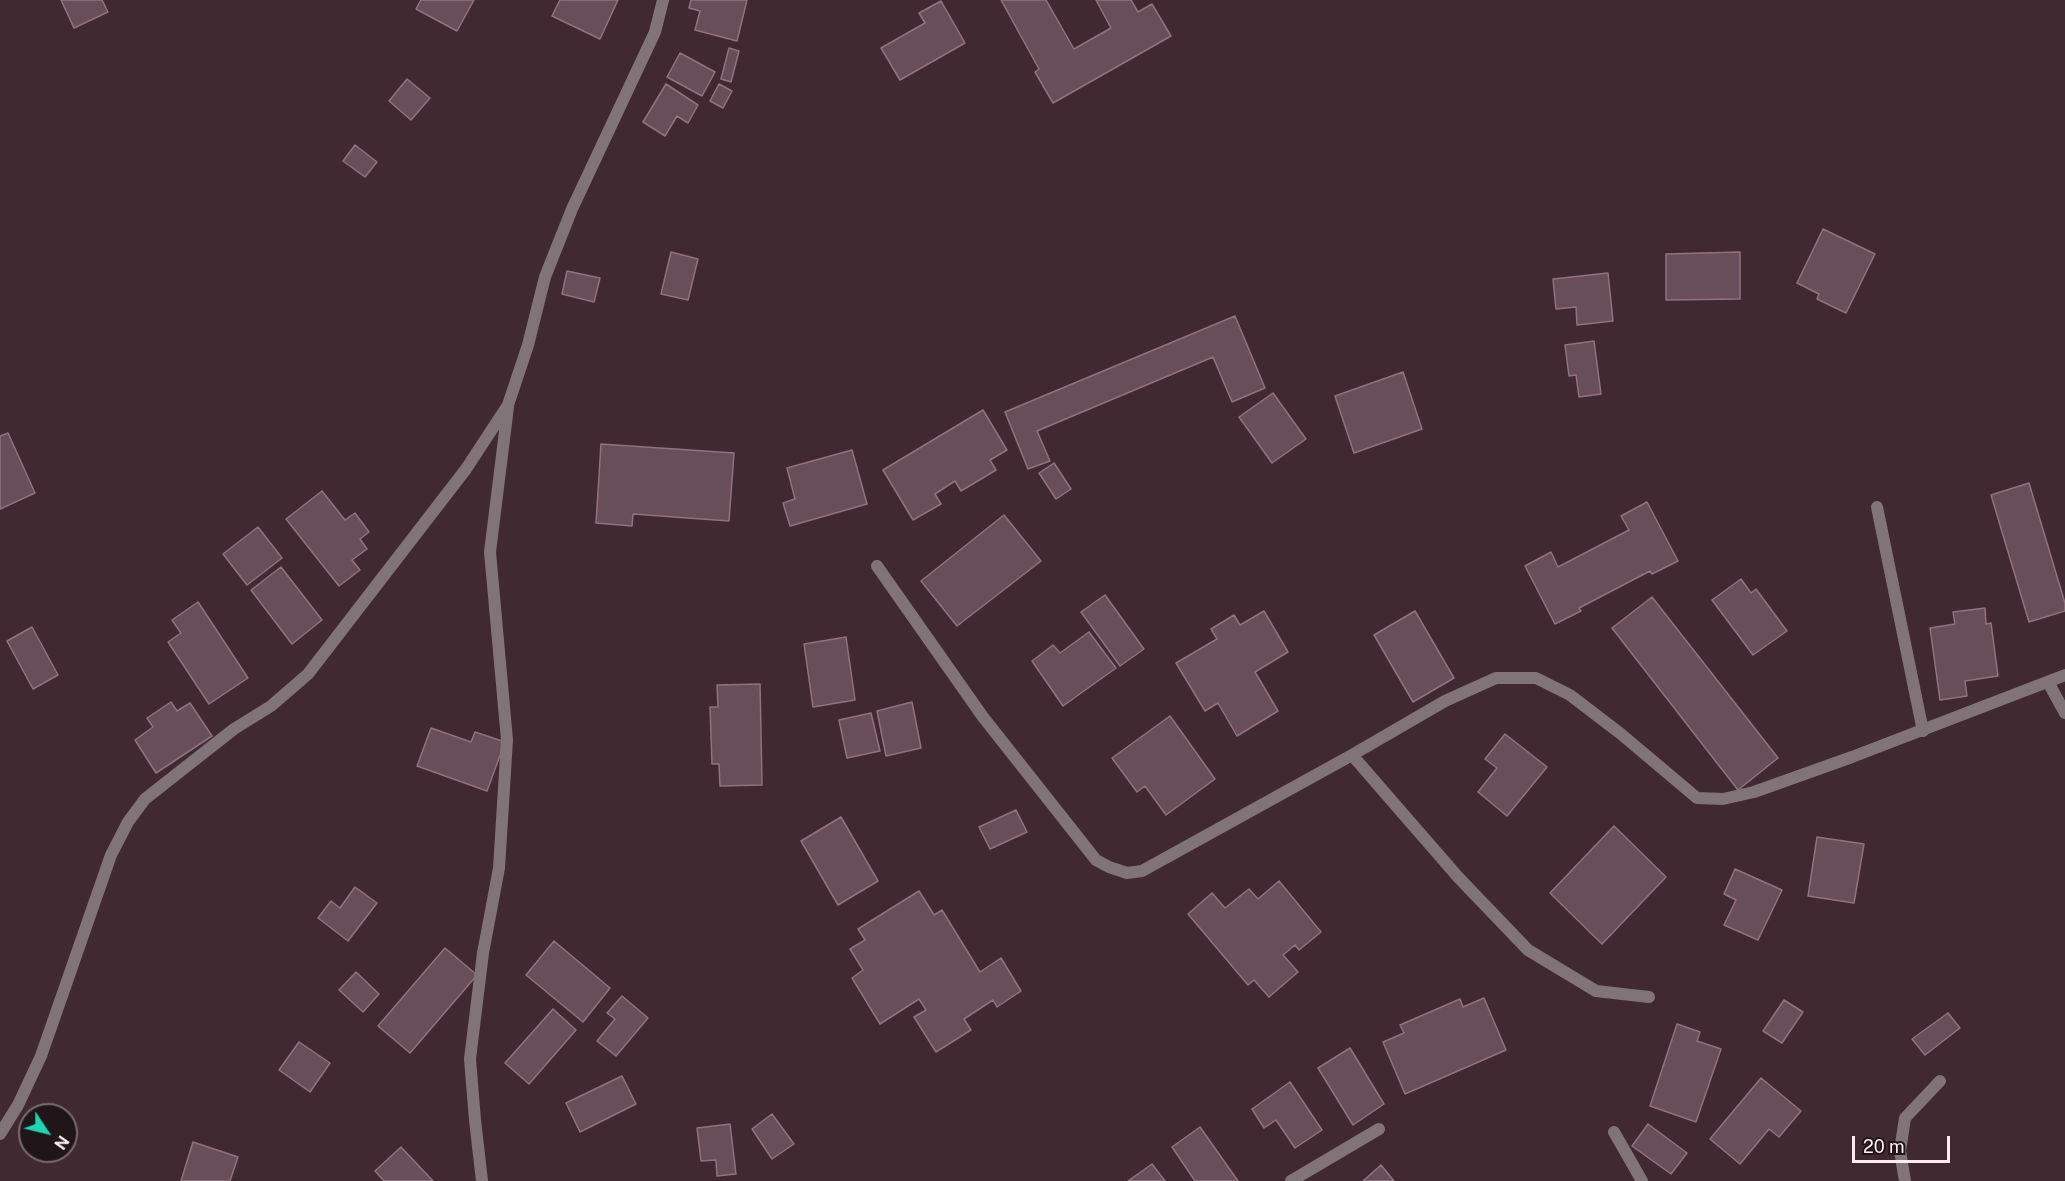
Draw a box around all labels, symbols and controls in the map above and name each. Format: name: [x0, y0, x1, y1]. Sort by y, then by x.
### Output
north arrow: [18, 1103, 78, 1163]
scale bar: [1855, 1124, 1952, 1162]
text: N: [50, 1132, 73, 1153]
text: 20 m: [1863, 1136, 1905, 1157]

